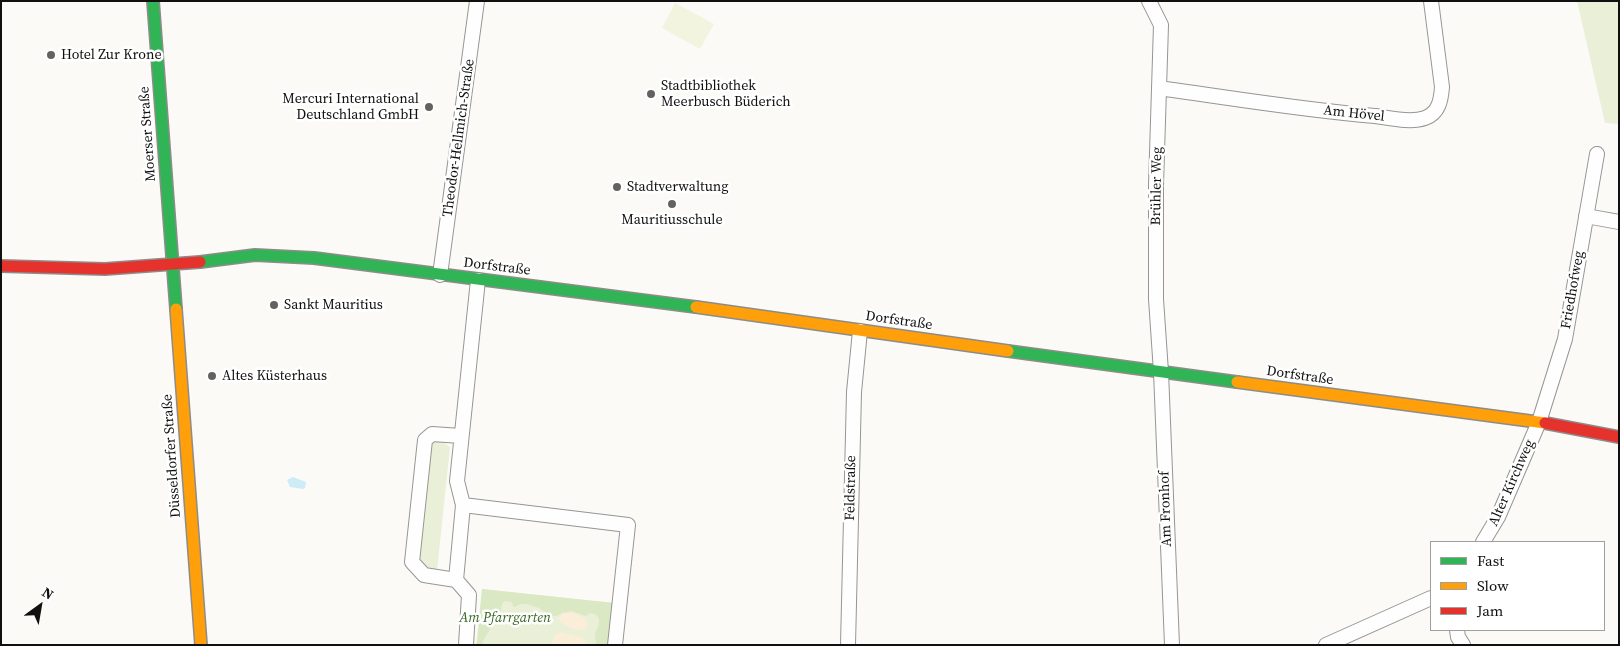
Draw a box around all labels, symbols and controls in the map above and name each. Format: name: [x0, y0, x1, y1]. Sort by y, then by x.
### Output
place label: Hotel Zur Krone: [61, 47, 162, 63]
marker: Hotel Zur Krone: [45, 49, 57, 61]
street label: Theodor-Hellmich-Straße: [440, 58, 478, 218]
place label: Stadtbibliothek Meerbusch Büderich: [661, 78, 791, 110]
street label: Moerser Straße: [136, 86, 160, 182]
marker: Stadtbibliothek Meerbusch Büderich: [645, 88, 657, 100]
place label: Mercuri International Deutschland GmbH: [282, 91, 419, 124]
marker: Mercuri International Deutschland GmbH: [423, 101, 435, 113]
street label: Am Hövel: [1323, 102, 1385, 126]
street label: Brühler Weg: [1148, 147, 1166, 225]
place label: Stadtverwaltung: [627, 179, 729, 195]
marker: Stadtverwaltung: [611, 181, 623, 193]
marker: Mauritiusschule: [666, 198, 678, 210]
place label: Mauritiusschule: [621, 212, 723, 228]
street label: Friedhofweg: [1558, 250, 1588, 330]
street label: Dorfstraße: [463, 255, 531, 279]
place label: Sankt Mauritius: [284, 297, 383, 313]
marker: Sankt Mauritius: [268, 299, 280, 311]
street label: Dorfstraße: [864, 308, 934, 334]
street label: Dorfstraße: [1265, 363, 1335, 389]
place label: Altes Küsterhaus: [222, 368, 327, 384]
marker: Altes Küsterhaus: [206, 370, 218, 382]
street label: Düsseldorfer Straße: [159, 394, 185, 518]
street label: Alter Kirchweg: [1485, 437, 1539, 529]
street label: Feldstraße: [842, 455, 860, 521]
street label: Am Fronhof: [1156, 471, 1176, 547]
legend: [1430, 541, 1605, 631]
text: Fast: [1477, 550, 1504, 571]
text: Slow: [1477, 575, 1509, 596]
north arrow: [15, 581, 65, 631]
text: N: [38, 582, 58, 604]
text: Jam: [1477, 600, 1503, 621]
park label: Am Pfarrgarten: [459, 610, 551, 626]

